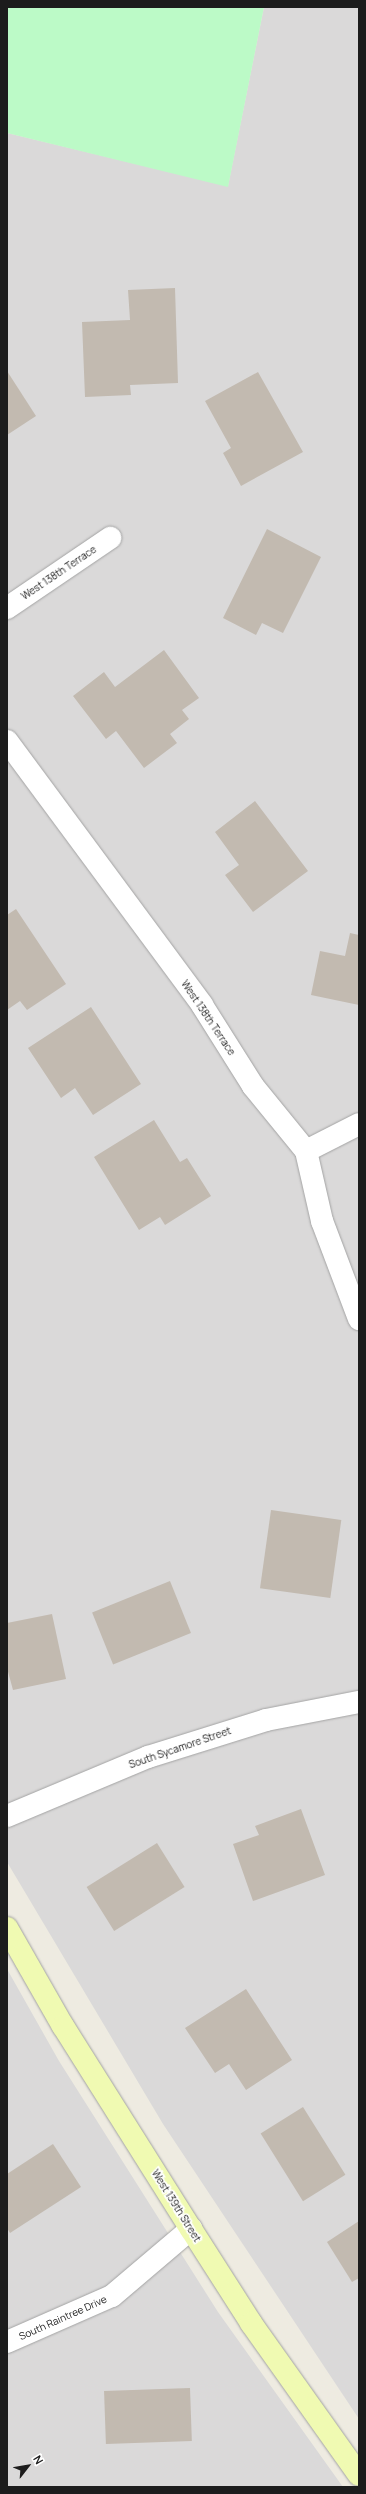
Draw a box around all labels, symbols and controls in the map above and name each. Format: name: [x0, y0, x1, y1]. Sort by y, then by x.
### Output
street label: West 138th Terrace: [19, 543, 99, 603]
street label: West 138th Terrace: [178, 978, 238, 1058]
street label: South Sycamore Street: [127, 1725, 233, 1771]
street label: West 139th Street: [149, 2168, 203, 2244]
street label: South Raintree Drive: [17, 2293, 109, 2343]
north arrow: [8, 2446, 48, 2486]
text: N: [30, 2452, 47, 2467]

